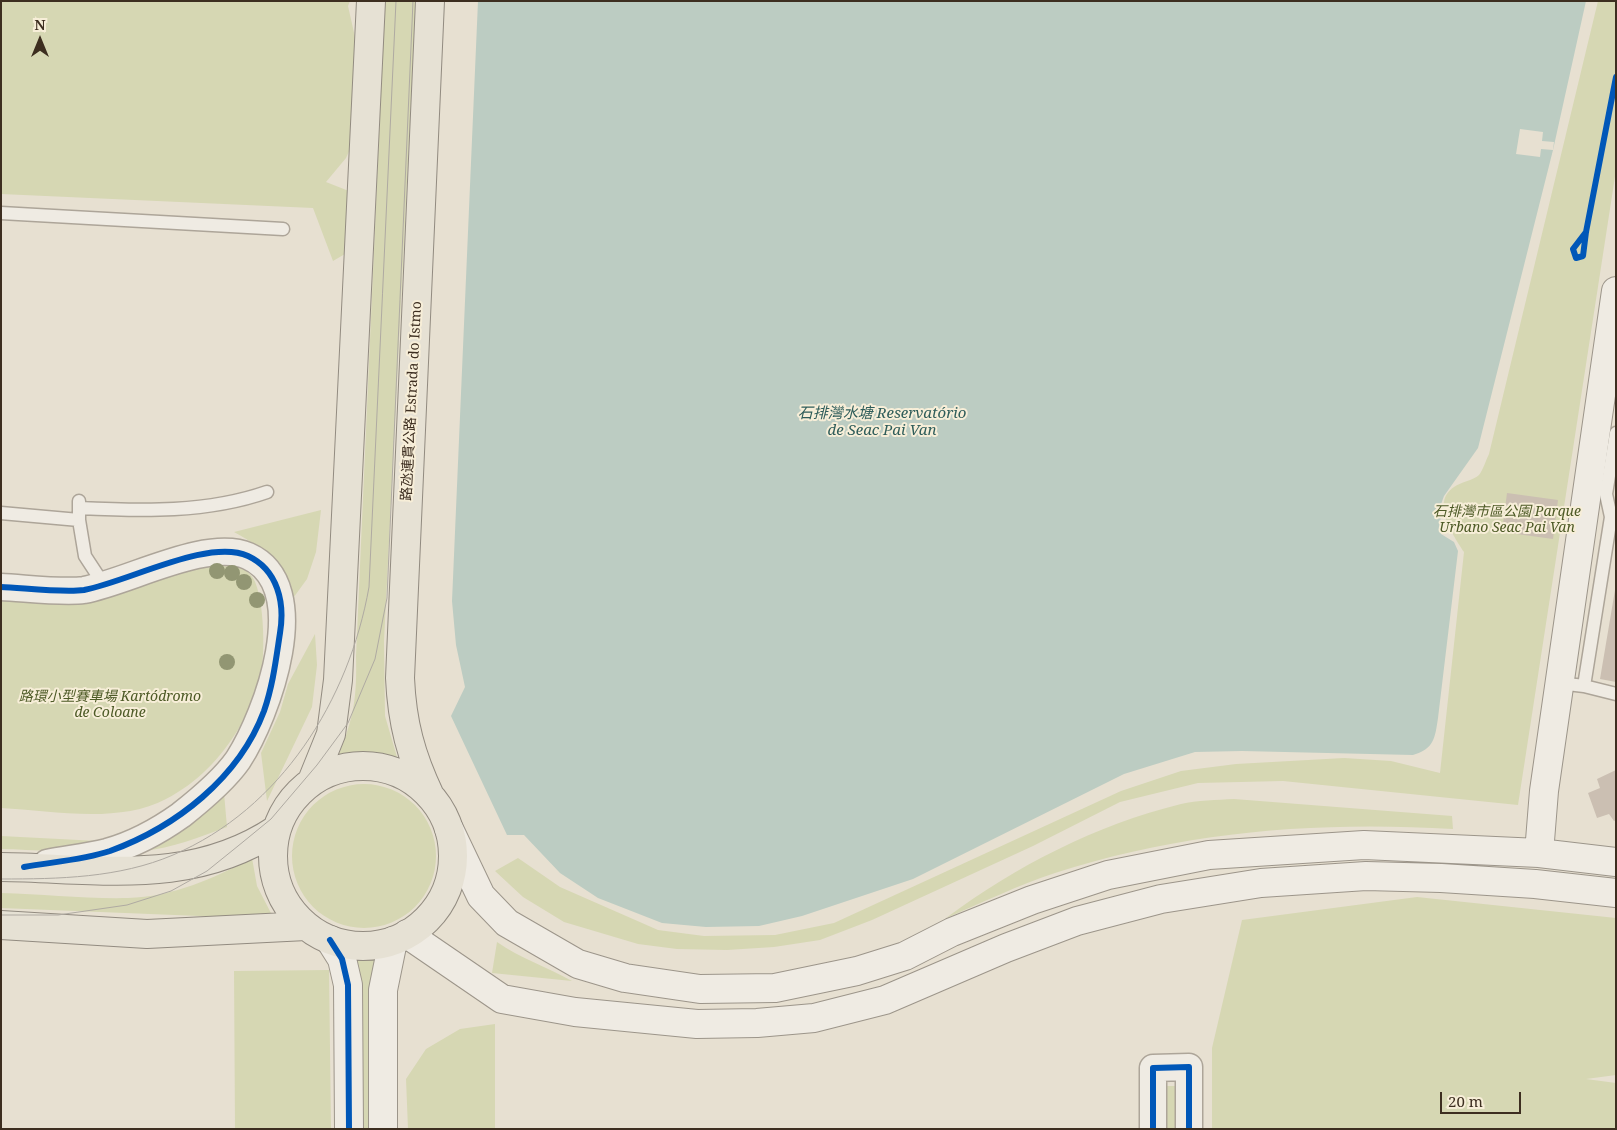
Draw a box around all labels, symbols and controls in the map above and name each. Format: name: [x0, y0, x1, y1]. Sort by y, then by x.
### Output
north arrow: [15, 15, 65, 65]
text: N: [34, 15, 46, 34]
street label: 路氹連貫公路 Estrada do Istmo: [398, 301, 426, 501]
water label: 石排灣水塘 Reservatório de Seac Pai Van: [798, 405, 966, 440]
park label: 石排灣市區公園 Parque Urbano Seac Pai Van: [1433, 504, 1581, 536]
park label: 路環小型賽車場 Kartódromo de Coloane: [19, 689, 201, 722]
scale bar: [1442, 1082, 1523, 1114]
text: 20 m: [1448, 1091, 1483, 1111]

